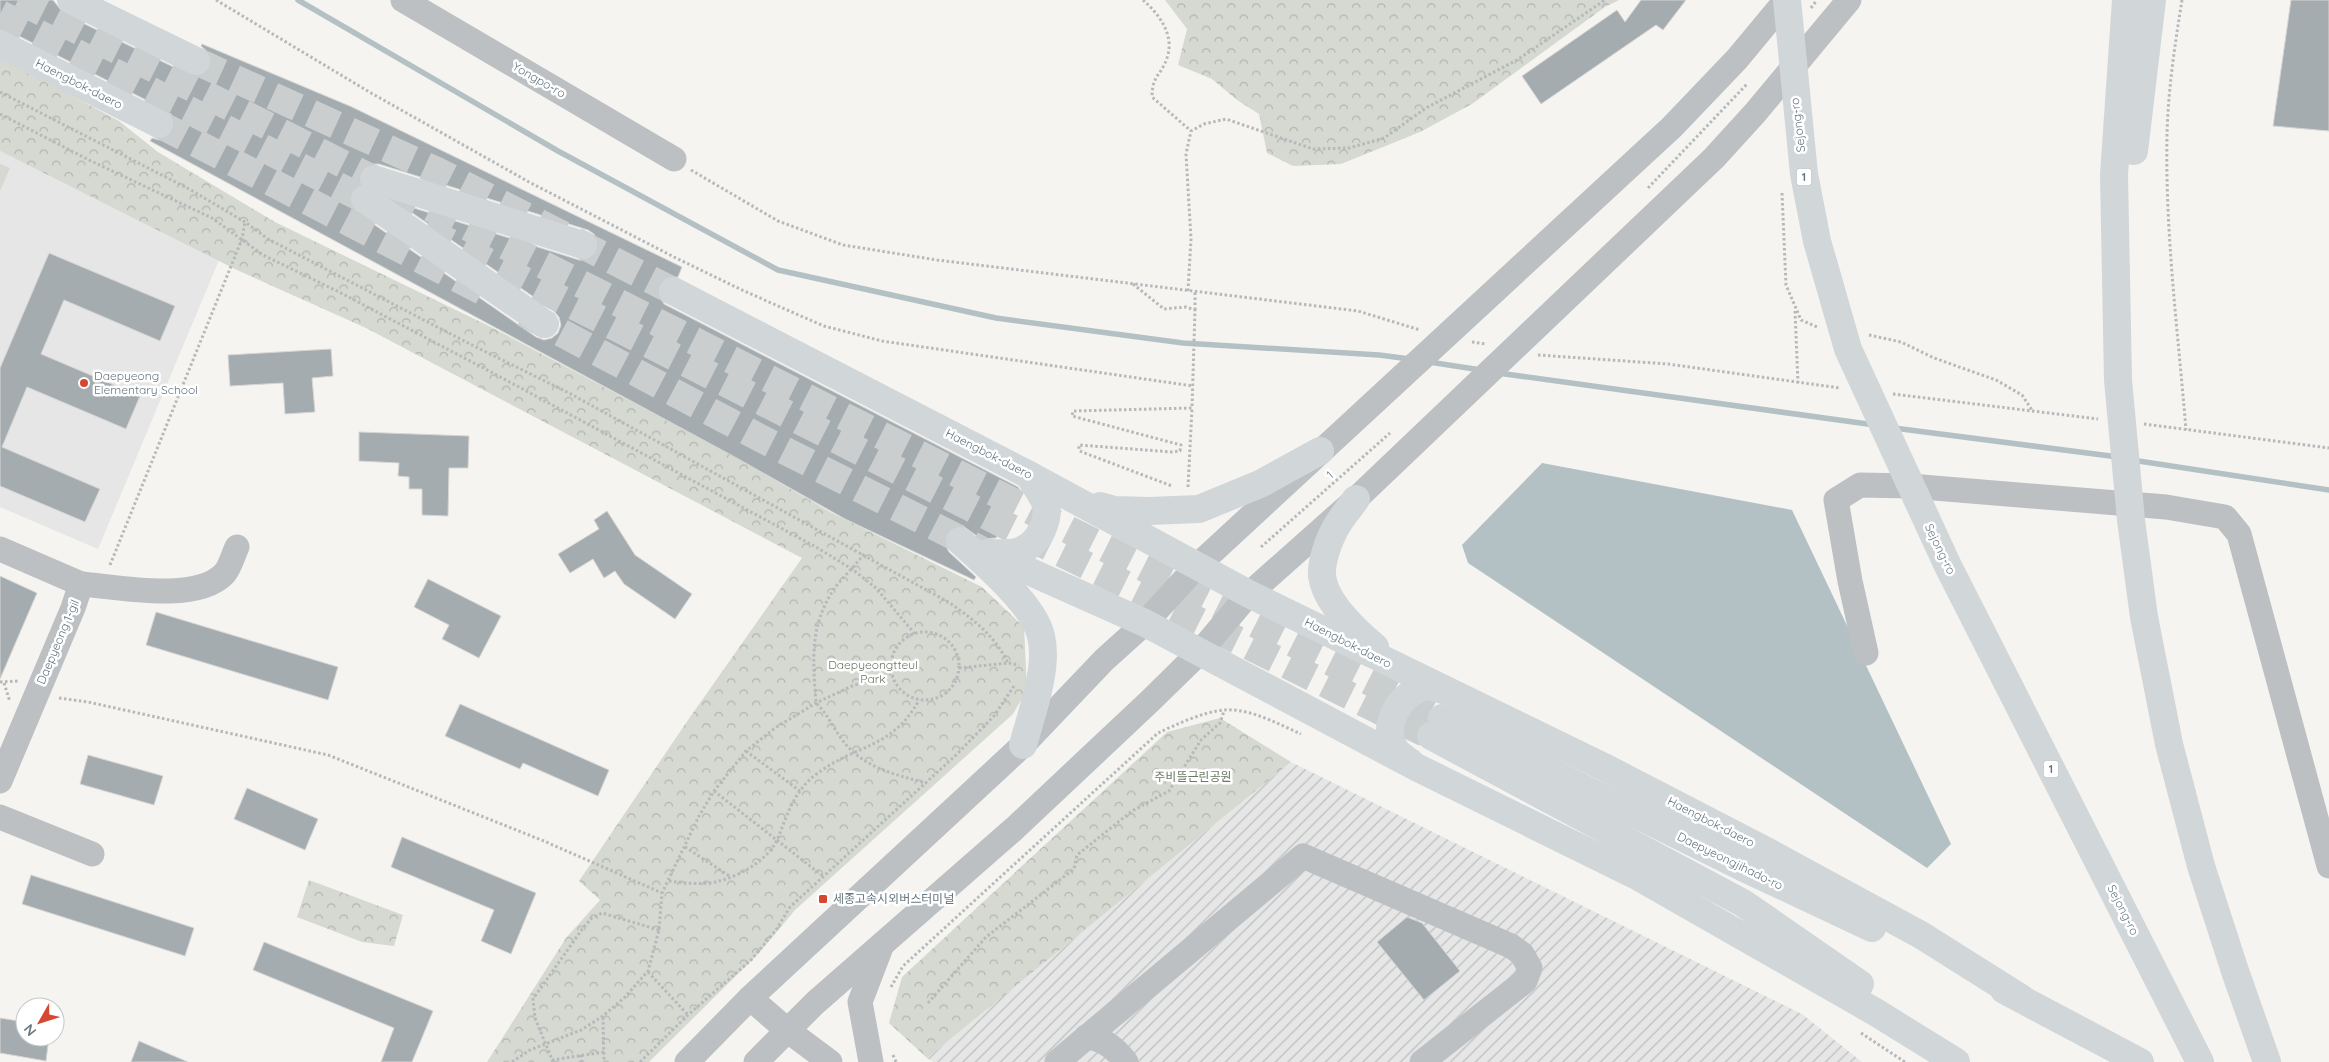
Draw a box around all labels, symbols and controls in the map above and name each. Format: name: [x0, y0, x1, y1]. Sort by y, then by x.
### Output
street label: Haengbok-daero: [33, 55, 125, 112]
street label: Yongpo-ro: [510, 58, 568, 101]
street label: Sejong-ro: [1787, 97, 1808, 153]
road number: 1: [1796, 168, 1812, 186]
place label: Daepyeong Elementary School: [94, 368, 198, 397]
marker: Daepyeong Elementary School: [78, 377, 90, 389]
street label: Haengbok-daero: [943, 425, 1035, 482]
street label: 1: [1323, 468, 1336, 482]
street label: Sejong-ro: [1922, 521, 1959, 577]
street label: Daepyeong 1-gil: [33, 597, 82, 686]
street label: Haengbok-daero: [1302, 614, 1394, 671]
park label: Daepyeongtteul Park: [828, 657, 918, 686]
road number: 1: [2044, 761, 2058, 778]
park label: 주비뜰근린공원: [1154, 769, 1232, 784]
street label: Haengbok-daero: [1665, 793, 1757, 850]
street label: Daepyeongjihado-ro: [1675, 828, 1786, 893]
street label: Sejong-ro: [2104, 882, 2143, 938]
place label: 세종고속시외버스터미널: [833, 891, 954, 906]
marker: 세종고속시외버스터미널: [817, 893, 829, 905]
north arrow: [15, 997, 65, 1047]
text: N: [20, 1021, 40, 1040]

